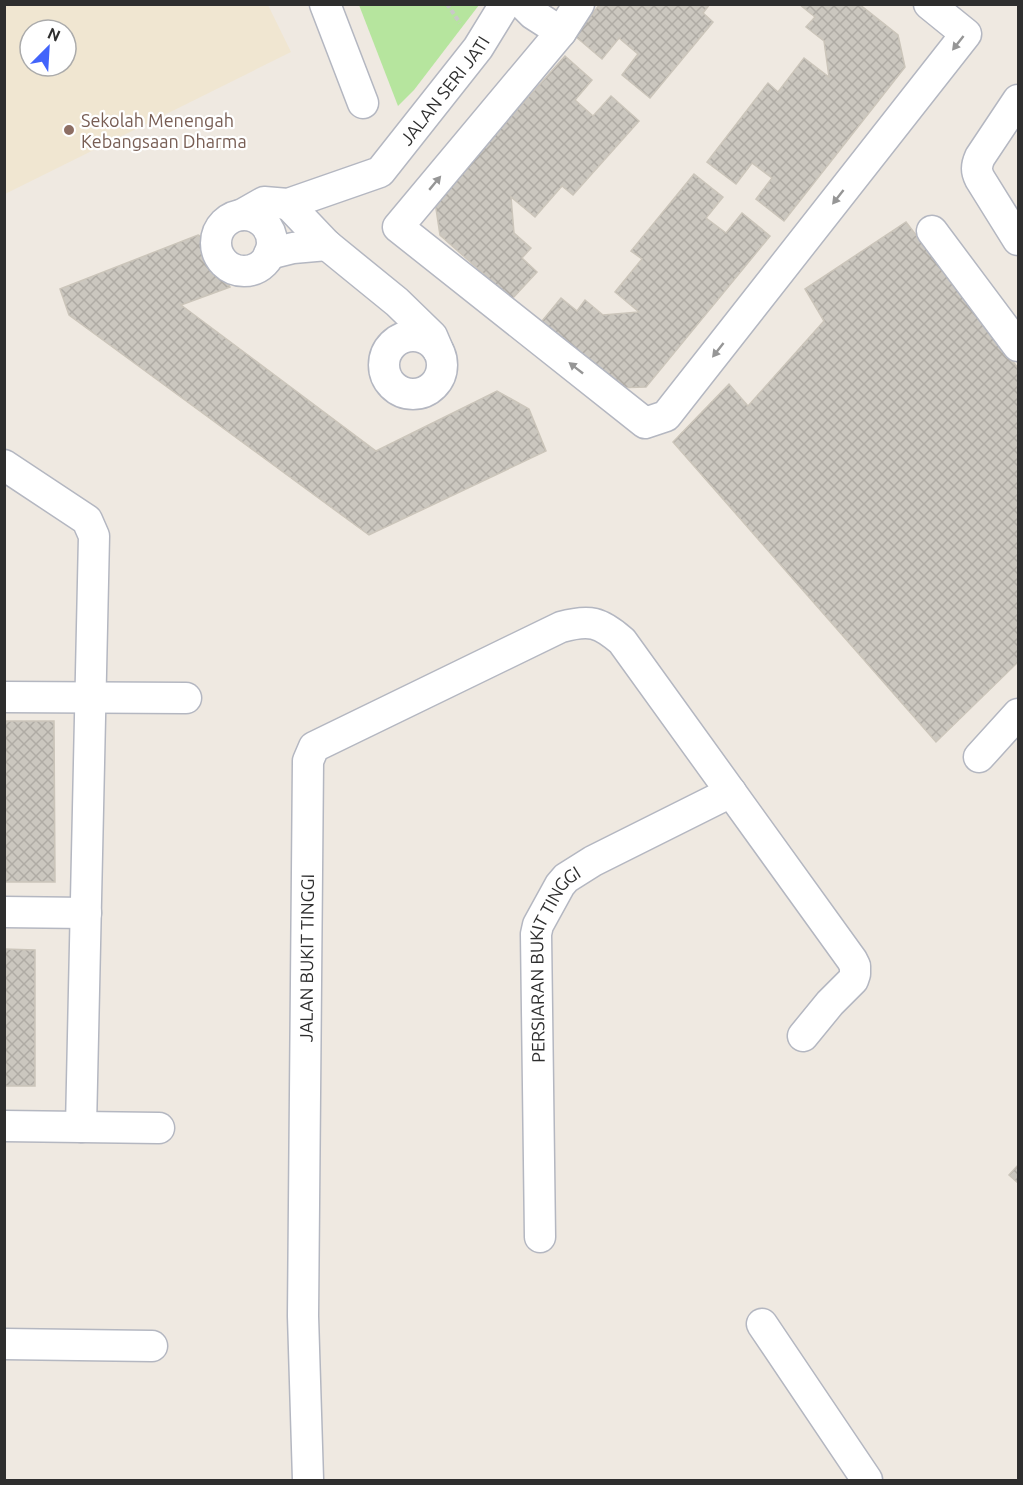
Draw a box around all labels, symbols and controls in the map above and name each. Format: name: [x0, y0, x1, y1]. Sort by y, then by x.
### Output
north arrow: [18, 18, 78, 78]
text: N: [45, 24, 63, 45]
street label: JALAN SERI JATI: [396, 32, 493, 149]
one-way arrow: [952, 35, 965, 51]
place label: Sekolah Menengah Kebangsaan Dharma: [81, 110, 247, 151]
marker: Sekolah Menengah Kebangsaan Dharma: [62, 123, 76, 137]
one-way arrow: [428, 176, 441, 191]
one-way arrow: [833, 189, 845, 204]
one-way arrow: [712, 342, 725, 358]
one-way arrow: [568, 363, 583, 375]
street label: PERSIARAN BUKIT TINGGI: [526, 862, 584, 1063]
street label: JALAN BUKIT TINGGI: [295, 874, 317, 1042]

